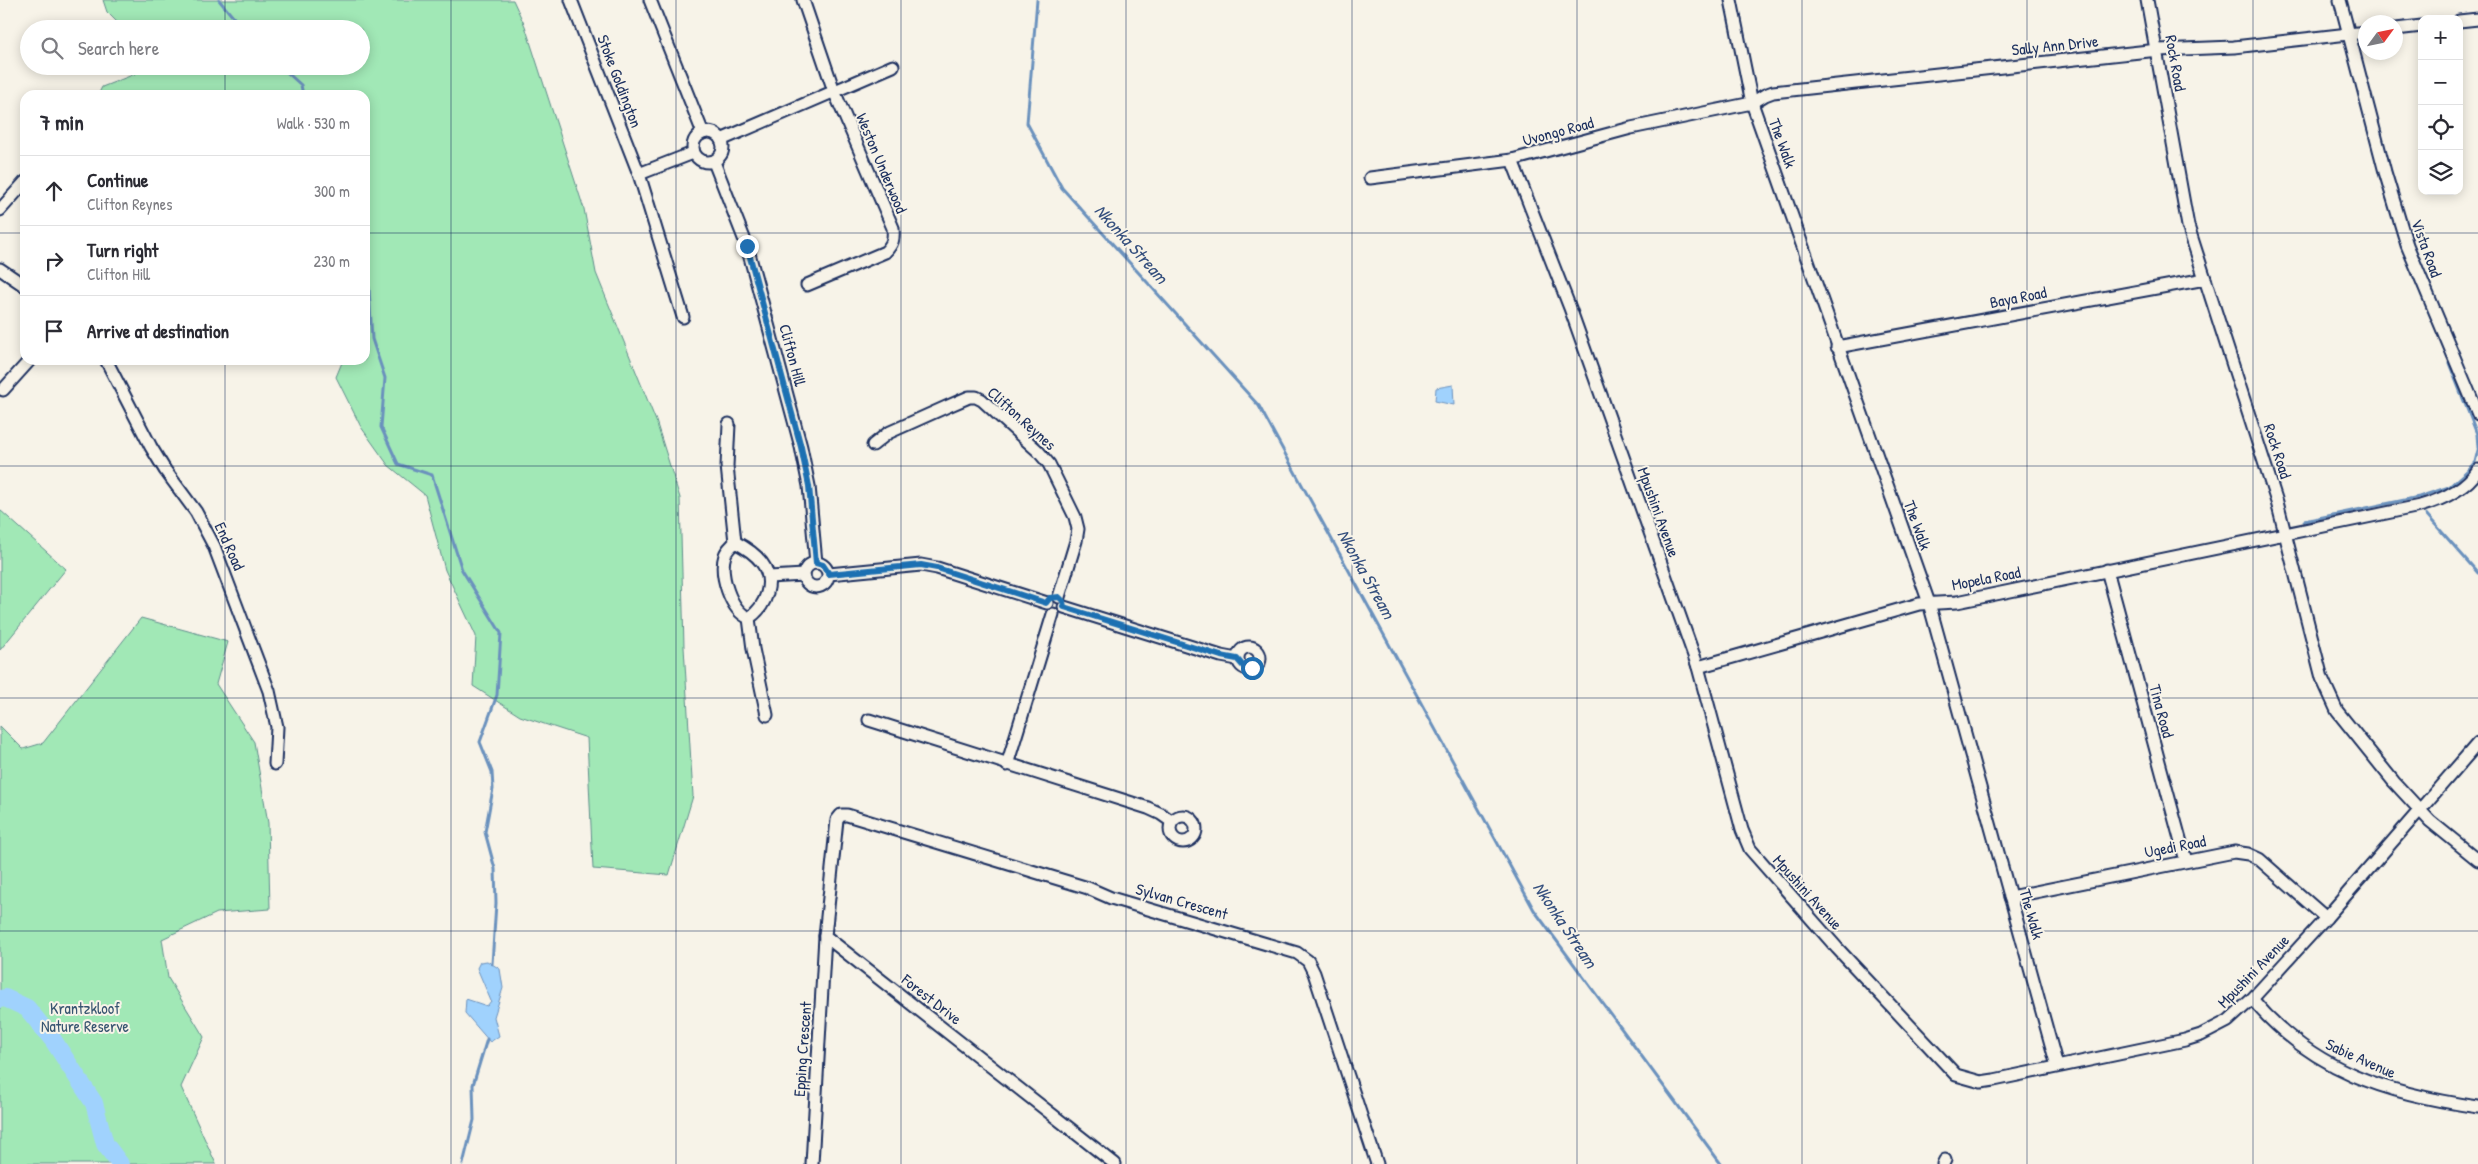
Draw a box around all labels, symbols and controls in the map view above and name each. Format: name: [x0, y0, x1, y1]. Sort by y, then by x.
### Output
north arrow: [2358, 15, 2403, 60]
map controls: [2418, 15, 2463, 195]
button: +: [2418, 15, 2463, 60]
search box: [20, 20, 370, 75]
street label: Sally Ann Drive: [2011, 29, 2100, 60]
street label: Stoke Goldington: [592, 31, 648, 131]
street label: Rock Road: [2160, 33, 2192, 93]
icon: search: [38, 34, 66, 62]
text: Search here: [78, 35, 159, 61]
button: −: [2418, 60, 2463, 105]
button: locate: [2418, 105, 2463, 150]
text: 7 min: [40, 108, 84, 137]
street label: Weston Underwood: [851, 110, 913, 216]
street label: Uvongo Road: [1520, 111, 1596, 151]
text: Walk · 530 m: [277, 112, 350, 134]
street label: The Walk: [1764, 115, 1802, 171]
button: layers: [2418, 150, 2463, 195]
text: Continue: [87, 167, 148, 193]
icon: ahead: [40, 177, 68, 205]
text: 300 m: [314, 180, 350, 202]
text: Clifton Reynes: [87, 193, 172, 215]
water label: Nkonka Stream: [1089, 199, 1174, 289]
street label: Vista Road: [2406, 216, 2448, 280]
route end: [736, 235, 759, 258]
text: Turn right: [87, 237, 158, 263]
icon: right: [40, 247, 68, 275]
text: 230 m: [314, 250, 350, 272]
text: Clifton Hill: [87, 263, 150, 285]
street label: Baya Road: [1988, 281, 2048, 313]
icon: arrive: [40, 317, 68, 345]
text: Arrive at destination: [87, 318, 229, 344]
street label: Clifton Hill: [774, 322, 812, 388]
street label: Clifton Reynes: [983, 381, 1061, 455]
street label: Rock Road: [2259, 421, 2297, 481]
street label: Mpushini Avenue: [1633, 464, 1686, 561]
street label: The Walk: [1899, 497, 1937, 553]
street label: End Road: [210, 518, 250, 574]
water label: Nkonka Stream: [1332, 524, 1402, 624]
street label: Mopela Road: [1950, 561, 2022, 595]
route start: [1241, 657, 1264, 680]
street label: Tina Road: [2144, 682, 2180, 740]
street label: Ugedi Road: [2142, 829, 2208, 863]
street label: Mpushini Avenue: [1768, 850, 1848, 935]
street label: Sylvan Crescent: [1133, 877, 1231, 925]
water label: Nkonka Stream: [1527, 877, 1604, 973]
street label: The Walk: [2014, 886, 2050, 942]
street label: Mpushini Avenue: [2212, 929, 2294, 1013]
street label: Forest Drive: [897, 968, 967, 1030]
park label: Krantzkloof Nature Reserve: [41, 997, 130, 1037]
street label: Epping Crescent: [788, 1000, 816, 1097]
street label: Sabie Avenue: [2323, 1033, 2400, 1083]

